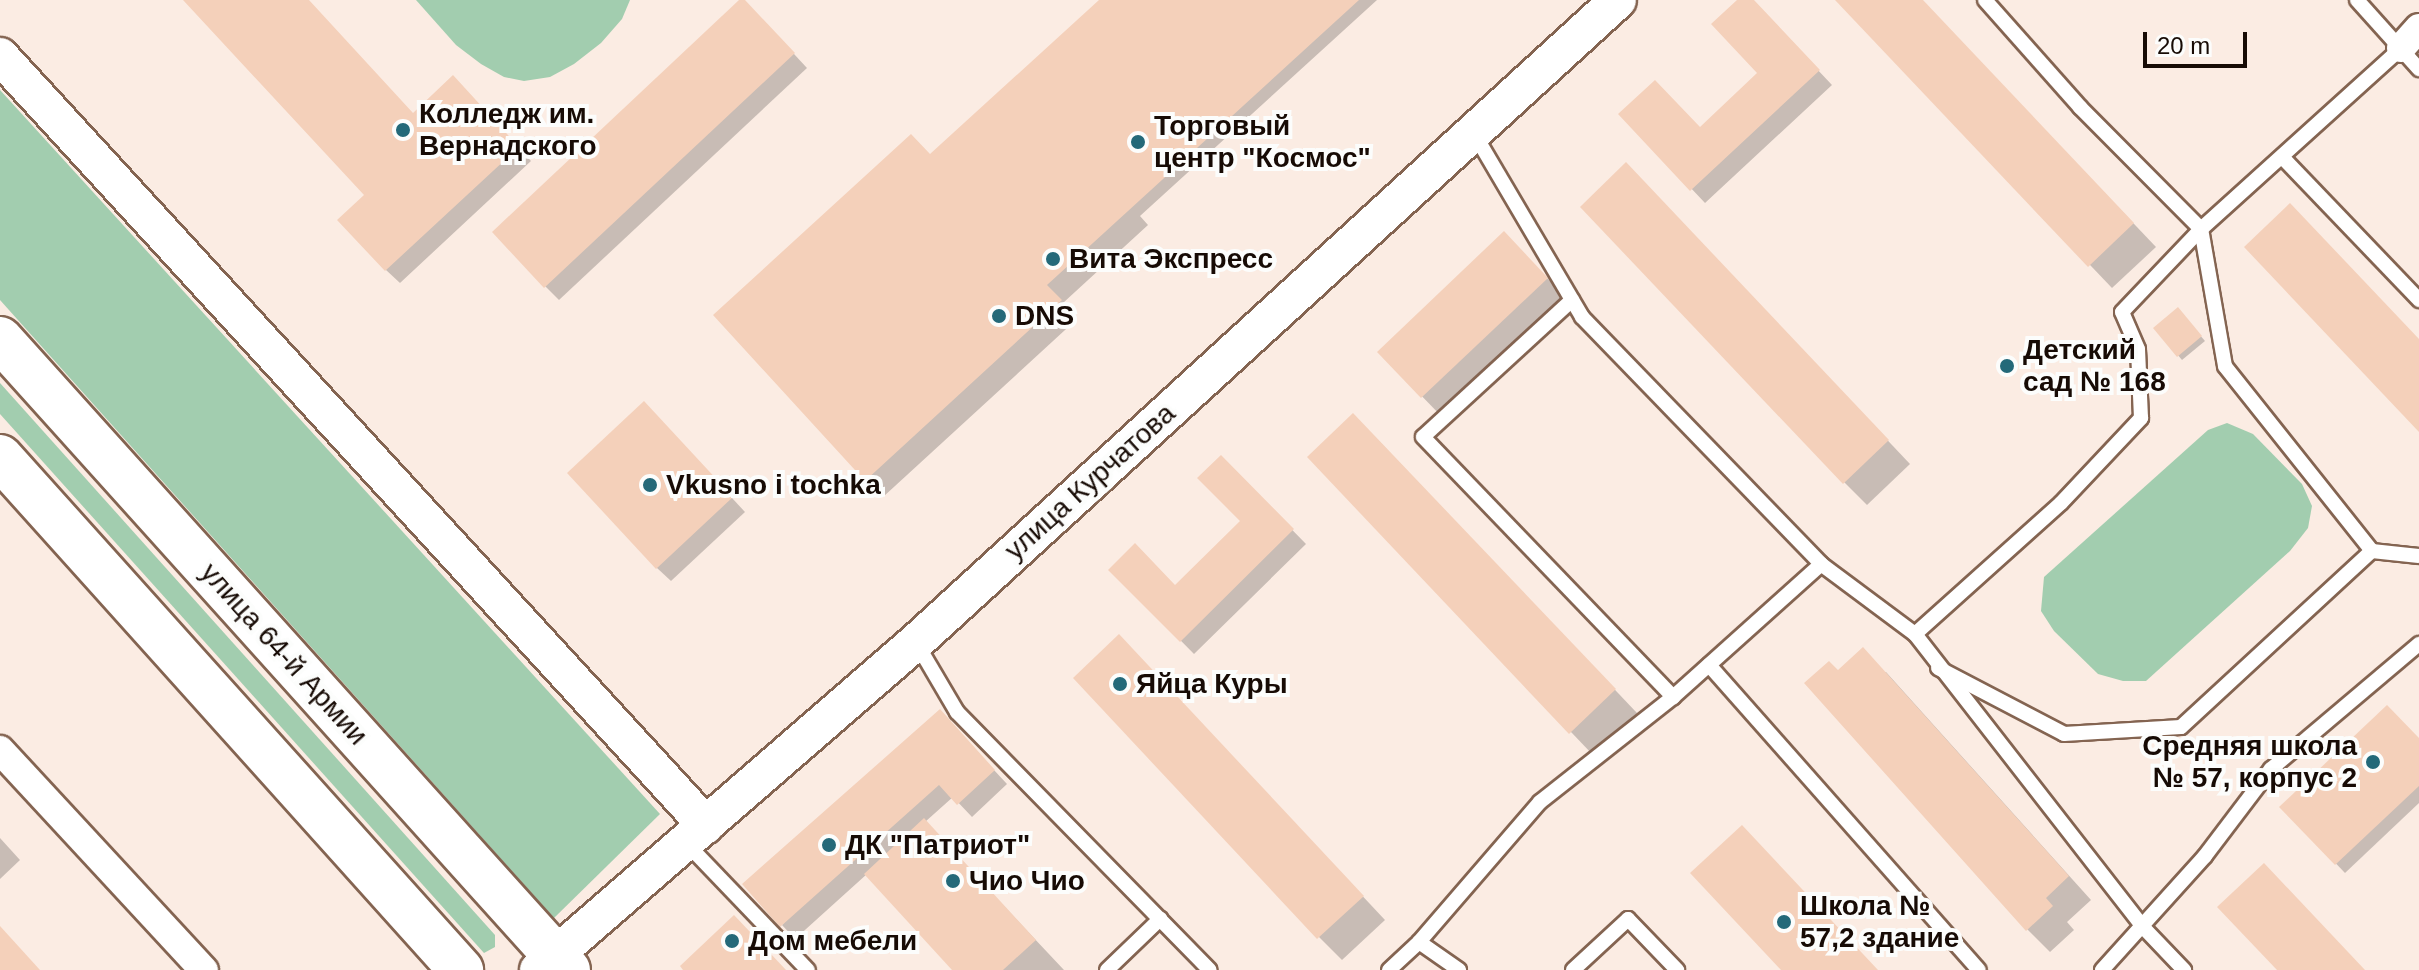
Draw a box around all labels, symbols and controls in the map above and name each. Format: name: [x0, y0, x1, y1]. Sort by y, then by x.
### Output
scale bar: [2147, 16, 2251, 66]
text: 20 m: [2157, 32, 2210, 59]
place label: Колледж им. Вернадского: [419, 97, 597, 163]
place label: Торговый центр "Космос": [1154, 109, 1371, 175]
marker: Колледж им. Вернадского: [394, 121, 412, 139]
marker: Торговый центр "Космос": [1129, 133, 1147, 151]
place label: Вита Экспресс: [1069, 242, 1273, 276]
marker: Вита Экспресс: [1044, 250, 1062, 268]
place label: DNS: [1015, 299, 1074, 333]
marker: DNS: [990, 307, 1008, 325]
place label: Детский сад № 168: [2023, 333, 2166, 399]
marker: Детский сад № 168: [1998, 357, 2016, 375]
street label: улица Курчатова: [998, 397, 1182, 567]
place label: Vkusno i tochka: [666, 468, 881, 502]
marker: Vkusno i tochka: [641, 476, 659, 494]
street label: улица 64-й Армии: [193, 556, 375, 752]
place label: Яйца Куры: [1136, 667, 1288, 701]
marker: Яйца Куры: [1111, 675, 1129, 693]
place label: Средняя школа № 57, корпус 2: [2142, 729, 2357, 795]
marker: Средняя школа № 57, корпус 2: [2364, 753, 2382, 771]
place label: ДК "Патриот": [845, 828, 1030, 862]
marker: ДК "Патриот": [820, 836, 838, 854]
place label: Чио Чио: [969, 864, 1085, 898]
marker: Чио Чио: [944, 872, 962, 890]
place label: Школа № 57,2 здание: [1800, 889, 1959, 955]
marker: Школа № 57,2 здание: [1775, 913, 1793, 931]
place label: Дом мебели: [748, 924, 917, 958]
marker: Дом мебели: [723, 932, 741, 950]

